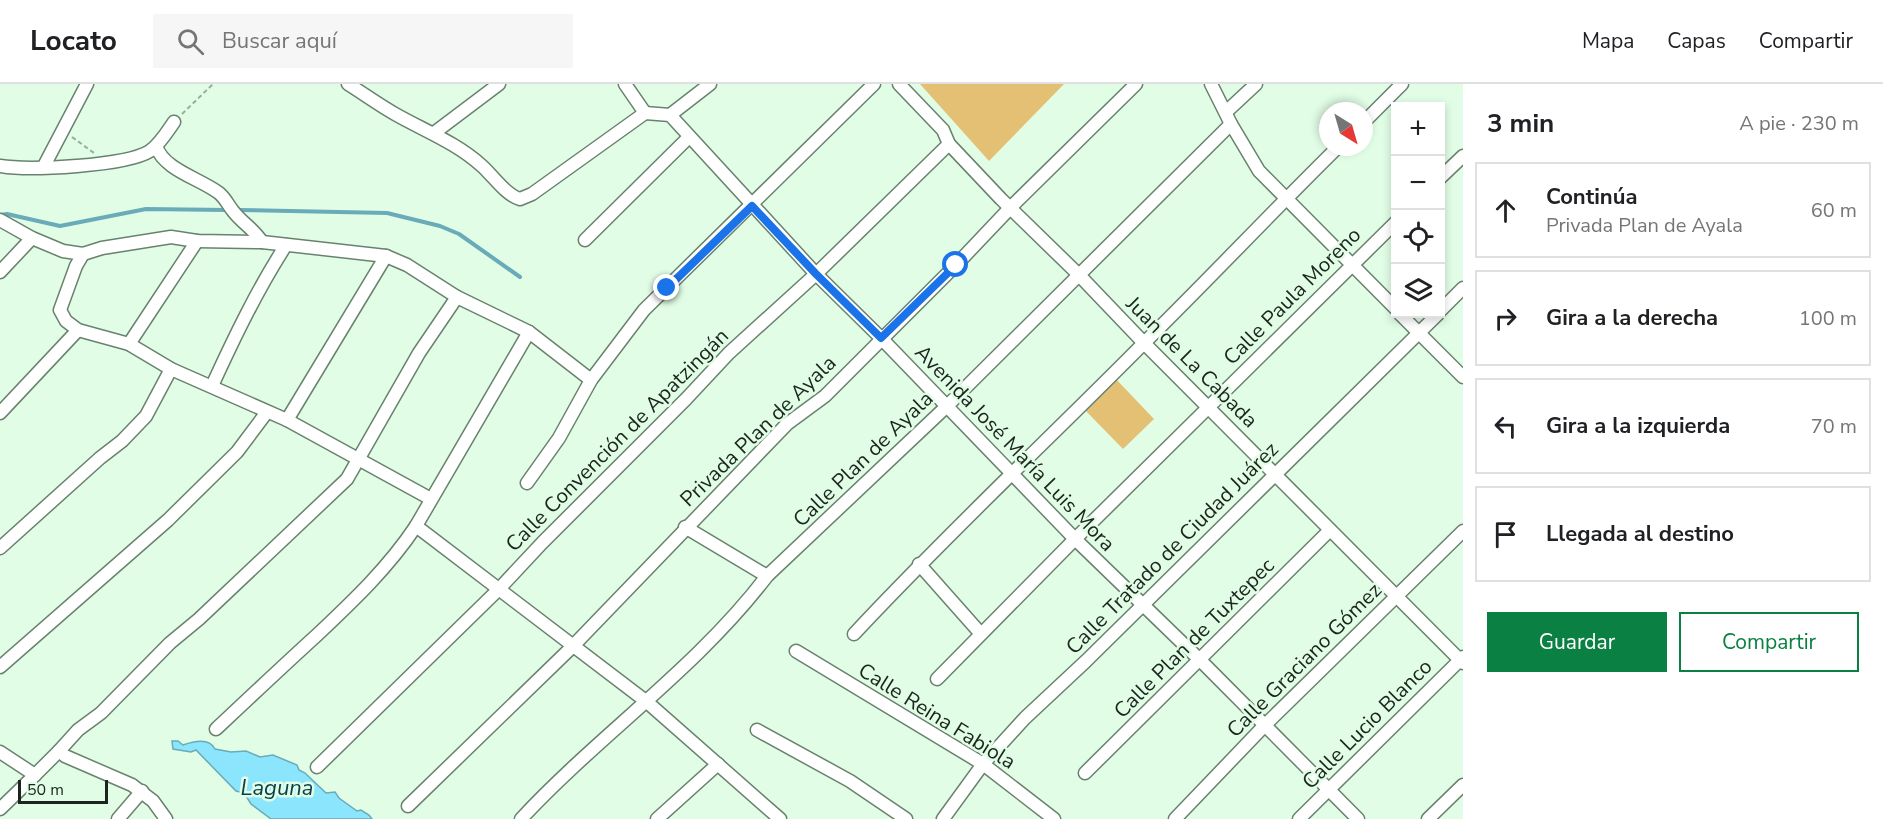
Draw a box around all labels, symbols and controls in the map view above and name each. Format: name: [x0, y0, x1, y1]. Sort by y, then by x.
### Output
search box: [153, 14, 573, 68]
text: Locato: [30, 22, 117, 60]
icon: search: [174, 25, 207, 58]
text: Buscar aquí: [222, 26, 337, 56]
text: Mapa: [1582, 27, 1634, 55]
text: Capas: [1667, 27, 1726, 55]
text: Compartir: [1759, 27, 1853, 55]
north arrow: [1319, 102, 1373, 156]
map controls: [1391, 102, 1445, 318]
button: +: [1391, 102, 1445, 156]
text: 3 min: [1487, 106, 1554, 141]
text: A pie · 230 m: [1739, 110, 1859, 137]
button: −: [1391, 156, 1445, 210]
text: Continúa: [1546, 182, 1637, 212]
icon: ahead: [1489, 194, 1522, 227]
text: 60 m: [1811, 197, 1857, 224]
button: locate: [1391, 210, 1445, 264]
text: Privada Plan de Ayala: [1546, 212, 1743, 239]
street label: Calle Paula Moreno: [1217, 221, 1367, 371]
route start: [942, 251, 968, 277]
button: layers: [1391, 264, 1445, 318]
route end: [653, 274, 679, 300]
street label: Juan de La Cabada: [1119, 289, 1264, 434]
icon: right: [1489, 302, 1522, 335]
text: Gira a la derecha: [1546, 303, 1718, 333]
text: 100 m: [1799, 305, 1857, 332]
street label: Calle Convención de Apatzingán: [499, 322, 735, 558]
street label: Avenida José María Luis Mora: [909, 339, 1121, 557]
street label: Privada Plan de Ayala: [674, 349, 842, 513]
street label: Calle Plan de Ayala: [787, 385, 939, 533]
icon: left: [1489, 410, 1522, 443]
text: Gira a la izquierda: [1546, 411, 1730, 441]
text: 70 m: [1811, 413, 1857, 440]
street label: Calle Tratado de Ciudad Juárez: [1060, 435, 1285, 660]
icon: arrive: [1489, 518, 1522, 551]
text: Llegada al destino: [1546, 519, 1734, 549]
street label: Calle Plan de Tuxtepec: [1108, 552, 1280, 724]
street label: Calle Graciano Gómez: [1221, 576, 1388, 743]
button: Guardar: [1487, 612, 1667, 672]
button: Compartir: [1679, 612, 1859, 672]
street label: Calle Lucio Blanco: [1296, 653, 1438, 795]
street label: Calle Reina Fabiola: [853, 656, 1021, 776]
water label: Laguna: [241, 773, 314, 803]
scale bar: [18, 777, 108, 804]
text: 50 m: [27, 779, 64, 801]

